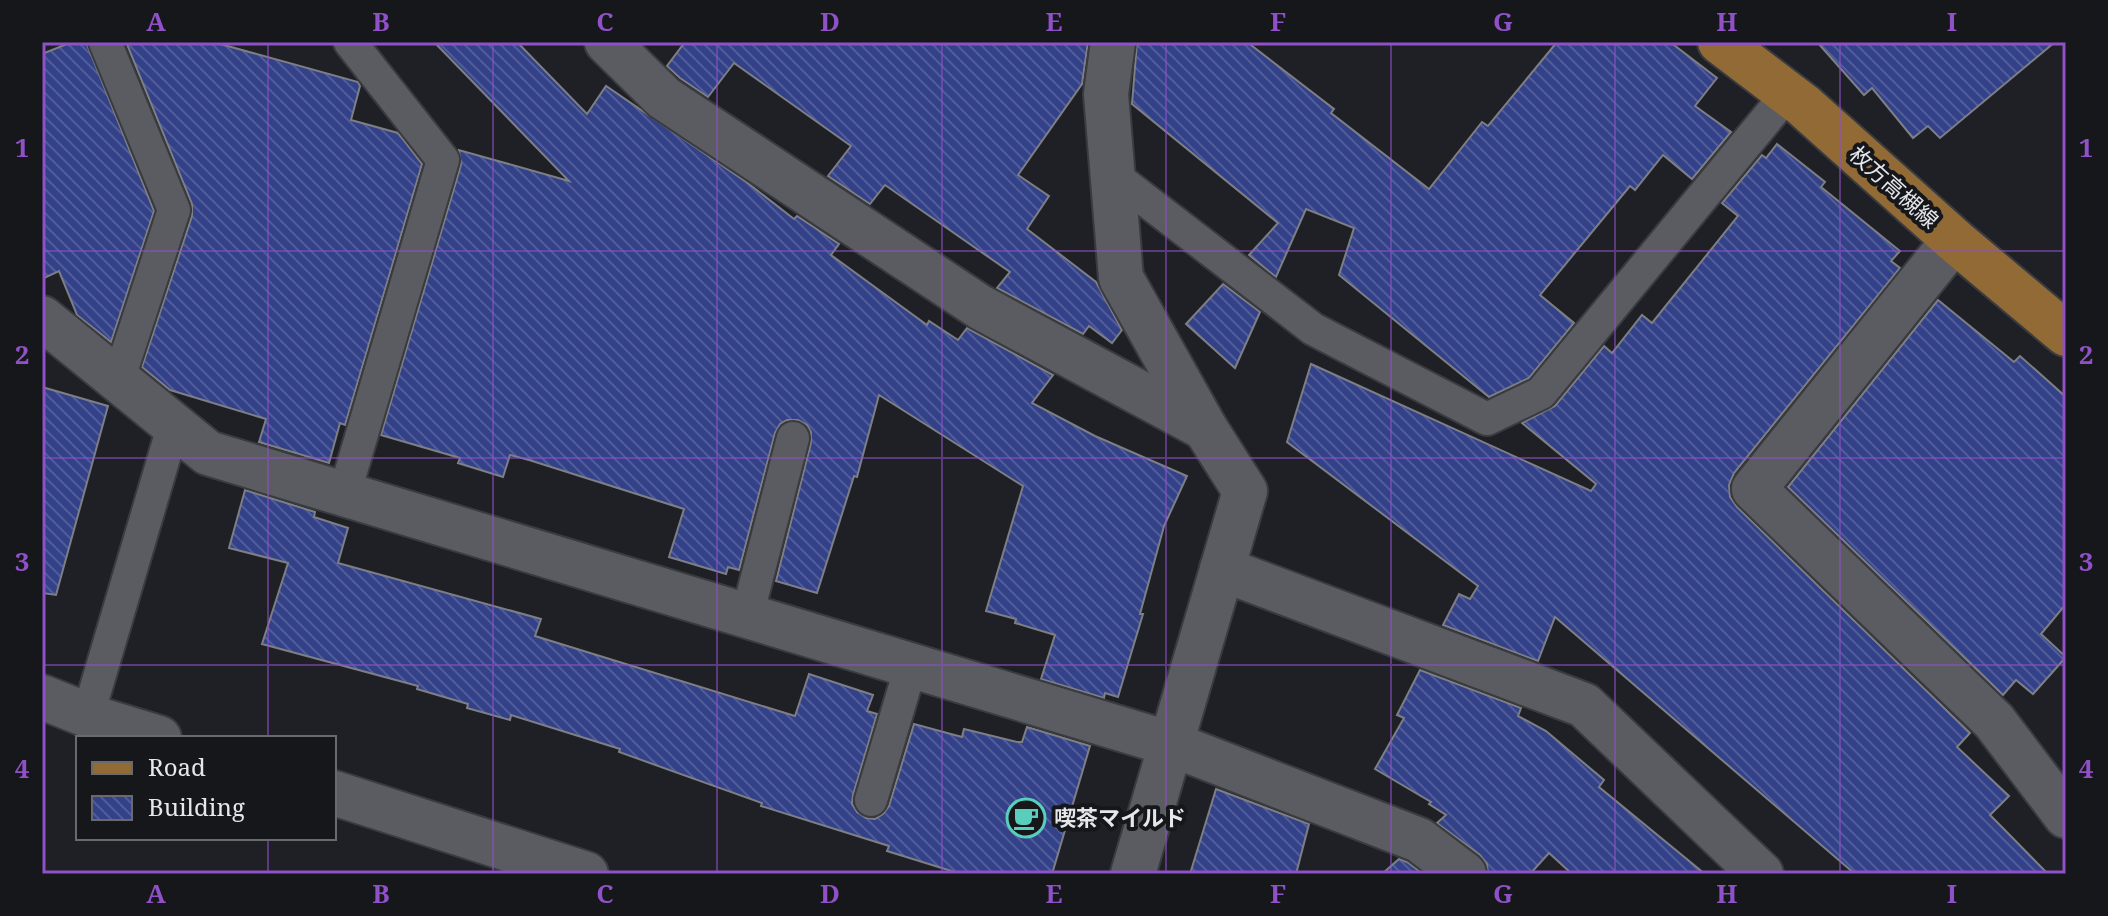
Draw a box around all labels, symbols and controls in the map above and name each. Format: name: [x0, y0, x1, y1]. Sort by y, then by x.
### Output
text: A: [146, 3, 166, 39]
text: B: [372, 3, 390, 39]
text: C: [596, 3, 614, 39]
text: D: [820, 3, 840, 39]
text: E: [1046, 3, 1063, 39]
text: F: [1270, 3, 1286, 39]
text: G: [1493, 3, 1513, 39]
text: H: [1716, 3, 1738, 39]
text: I: [1947, 3, 1957, 39]
text: 1: [15, 129, 29, 165]
text: 1: [2079, 129, 2093, 165]
street label: 枚方高槻線: [1844, 138, 1946, 234]
text: 2: [15, 336, 29, 372]
text: 2: [2079, 336, 2093, 372]
text: 3: [15, 543, 29, 579]
text: 3: [2079, 543, 2093, 579]
legend: [76, 736, 336, 840]
text: 4: [15, 750, 30, 786]
text: Road: [148, 750, 206, 783]
text: 4: [2079, 750, 2094, 786]
text: Building: [148, 790, 245, 823]
cafe icon: 喫茶マイルド: [1005, 797, 1047, 839]
place label: 喫茶マイルド: [1054, 802, 1186, 832]
text: A: [146, 875, 166, 911]
text: B: [372, 875, 390, 911]
text: C: [596, 875, 614, 911]
text: D: [820, 875, 840, 911]
text: E: [1046, 875, 1063, 911]
text: F: [1270, 875, 1286, 911]
text: G: [1493, 875, 1513, 911]
text: H: [1716, 875, 1738, 911]
text: I: [1947, 875, 1957, 911]

